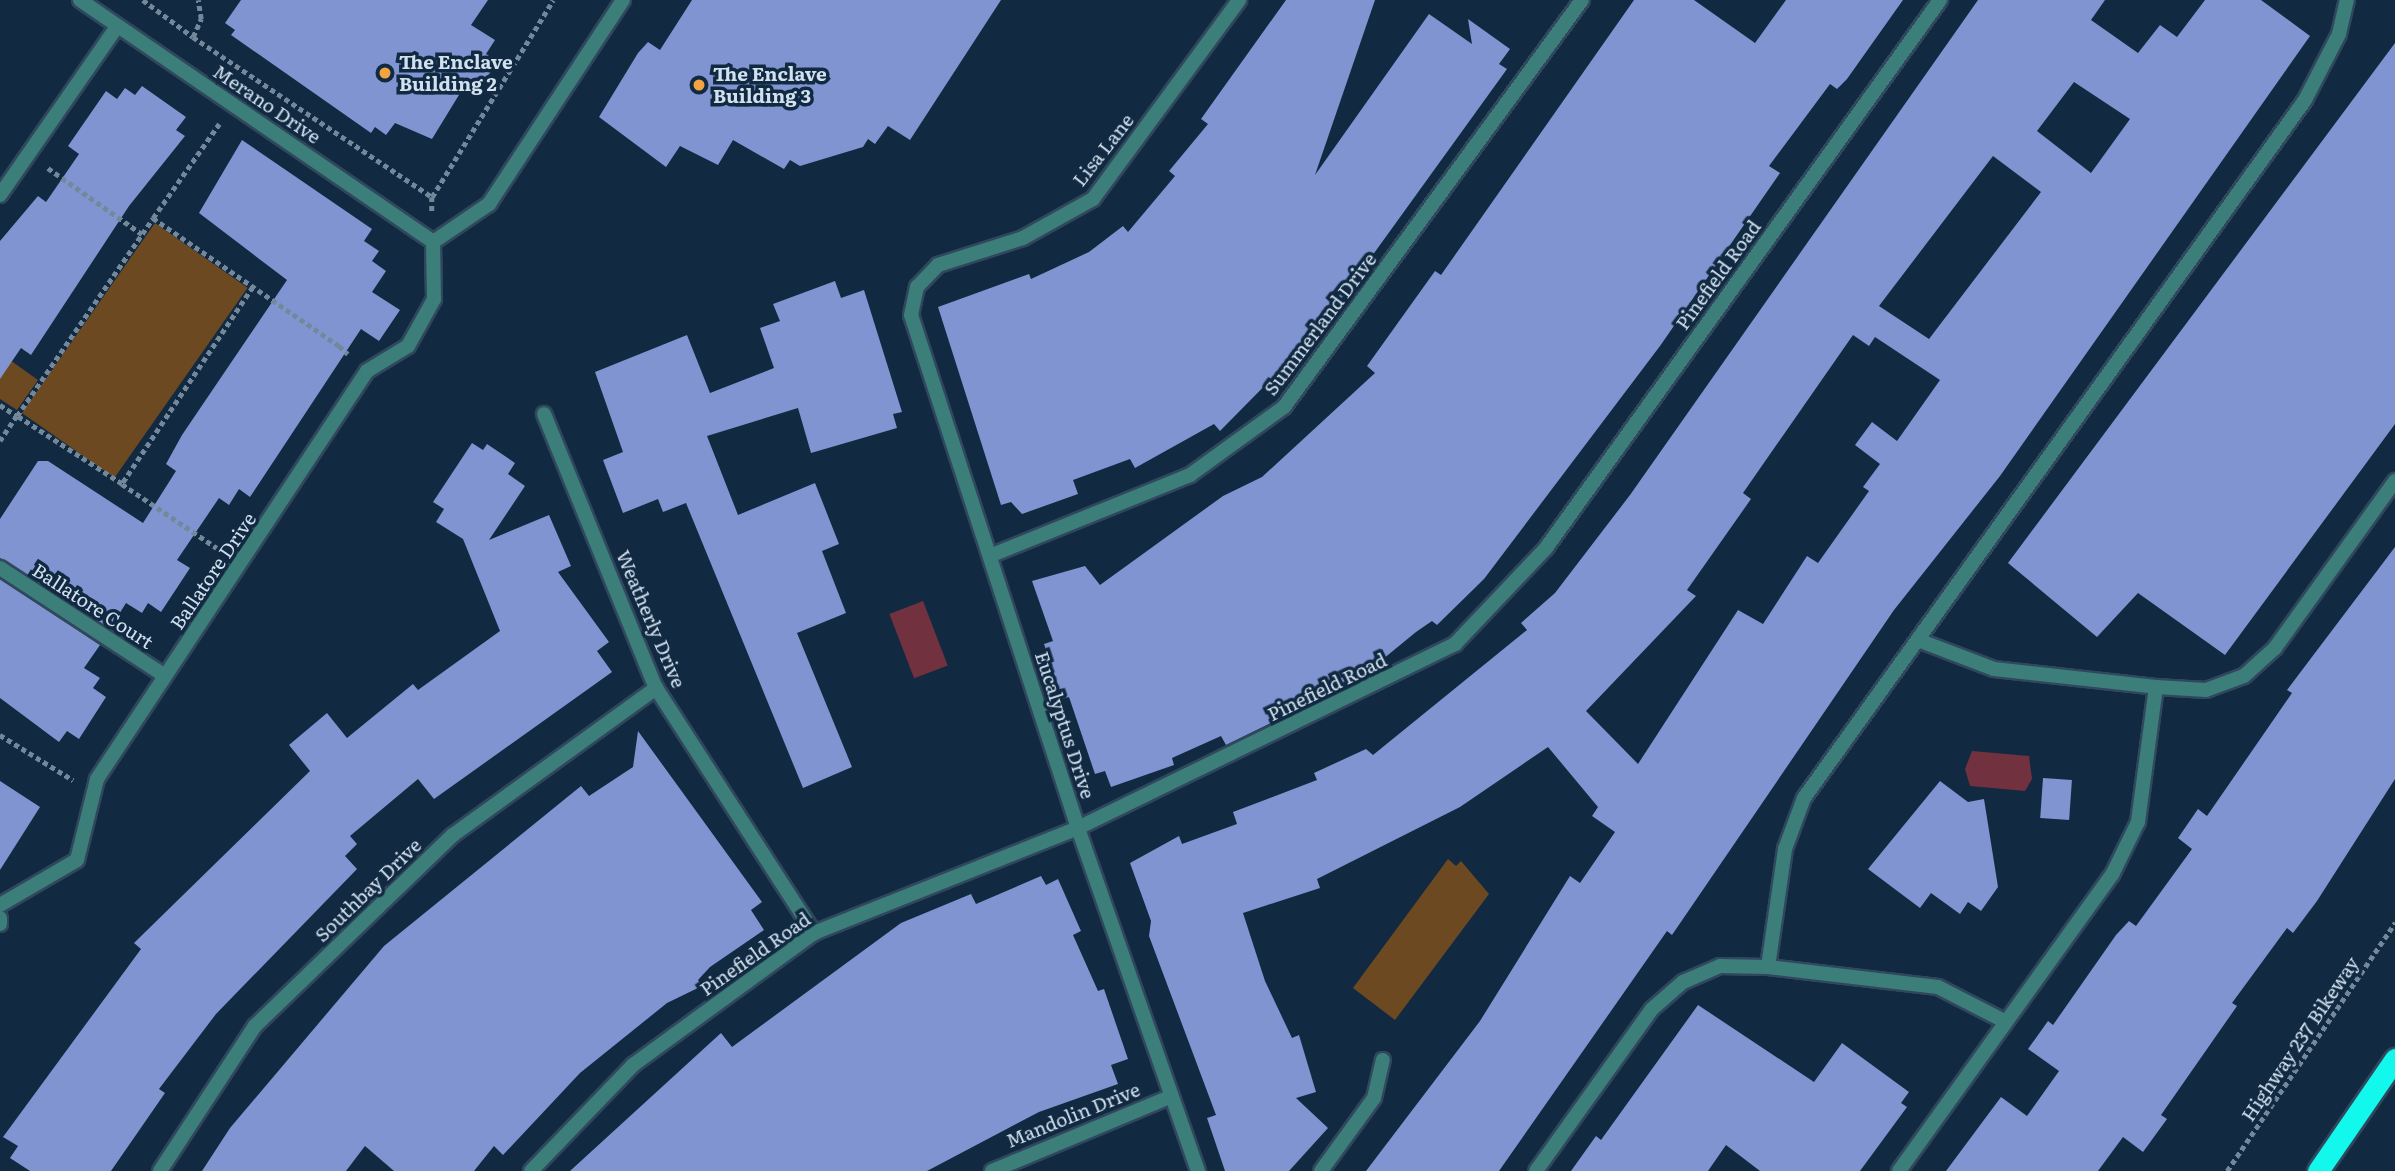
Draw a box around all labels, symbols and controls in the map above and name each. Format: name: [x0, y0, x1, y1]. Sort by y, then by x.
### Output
place label: The Enclave Building 2: [399, 51, 513, 95]
street label: Merano Drive: [209, 60, 325, 148]
place label: The Enclave Building 3: [713, 63, 827, 107]
marker: The Enclave Building 2: [377, 65, 393, 81]
marker: The Enclave Building 3: [691, 77, 707, 93]
street label: Lisa Lane: [1068, 109, 1138, 191]
street label: Pinefield Road: [1671, 216, 1765, 334]
street label: Summerland Drive: [1259, 248, 1381, 400]
street label: Ballatore Drive: [166, 508, 260, 634]
street label: Weatherly Drive: [612, 547, 690, 691]
street label: Ballatore Court: [28, 559, 158, 653]
street label: Eucalyptus Drive: [1030, 648, 1100, 802]
street label: Pinefield Road: [1264, 648, 1390, 726]
street label: Southbay Drive: [310, 834, 426, 946]
street label: Pinefield Road: [695, 908, 815, 1000]
street label: Highway 237 Bikeway: [2236, 952, 2364, 1126]
street label: Mandolin Drive: [1003, 1078, 1143, 1152]

